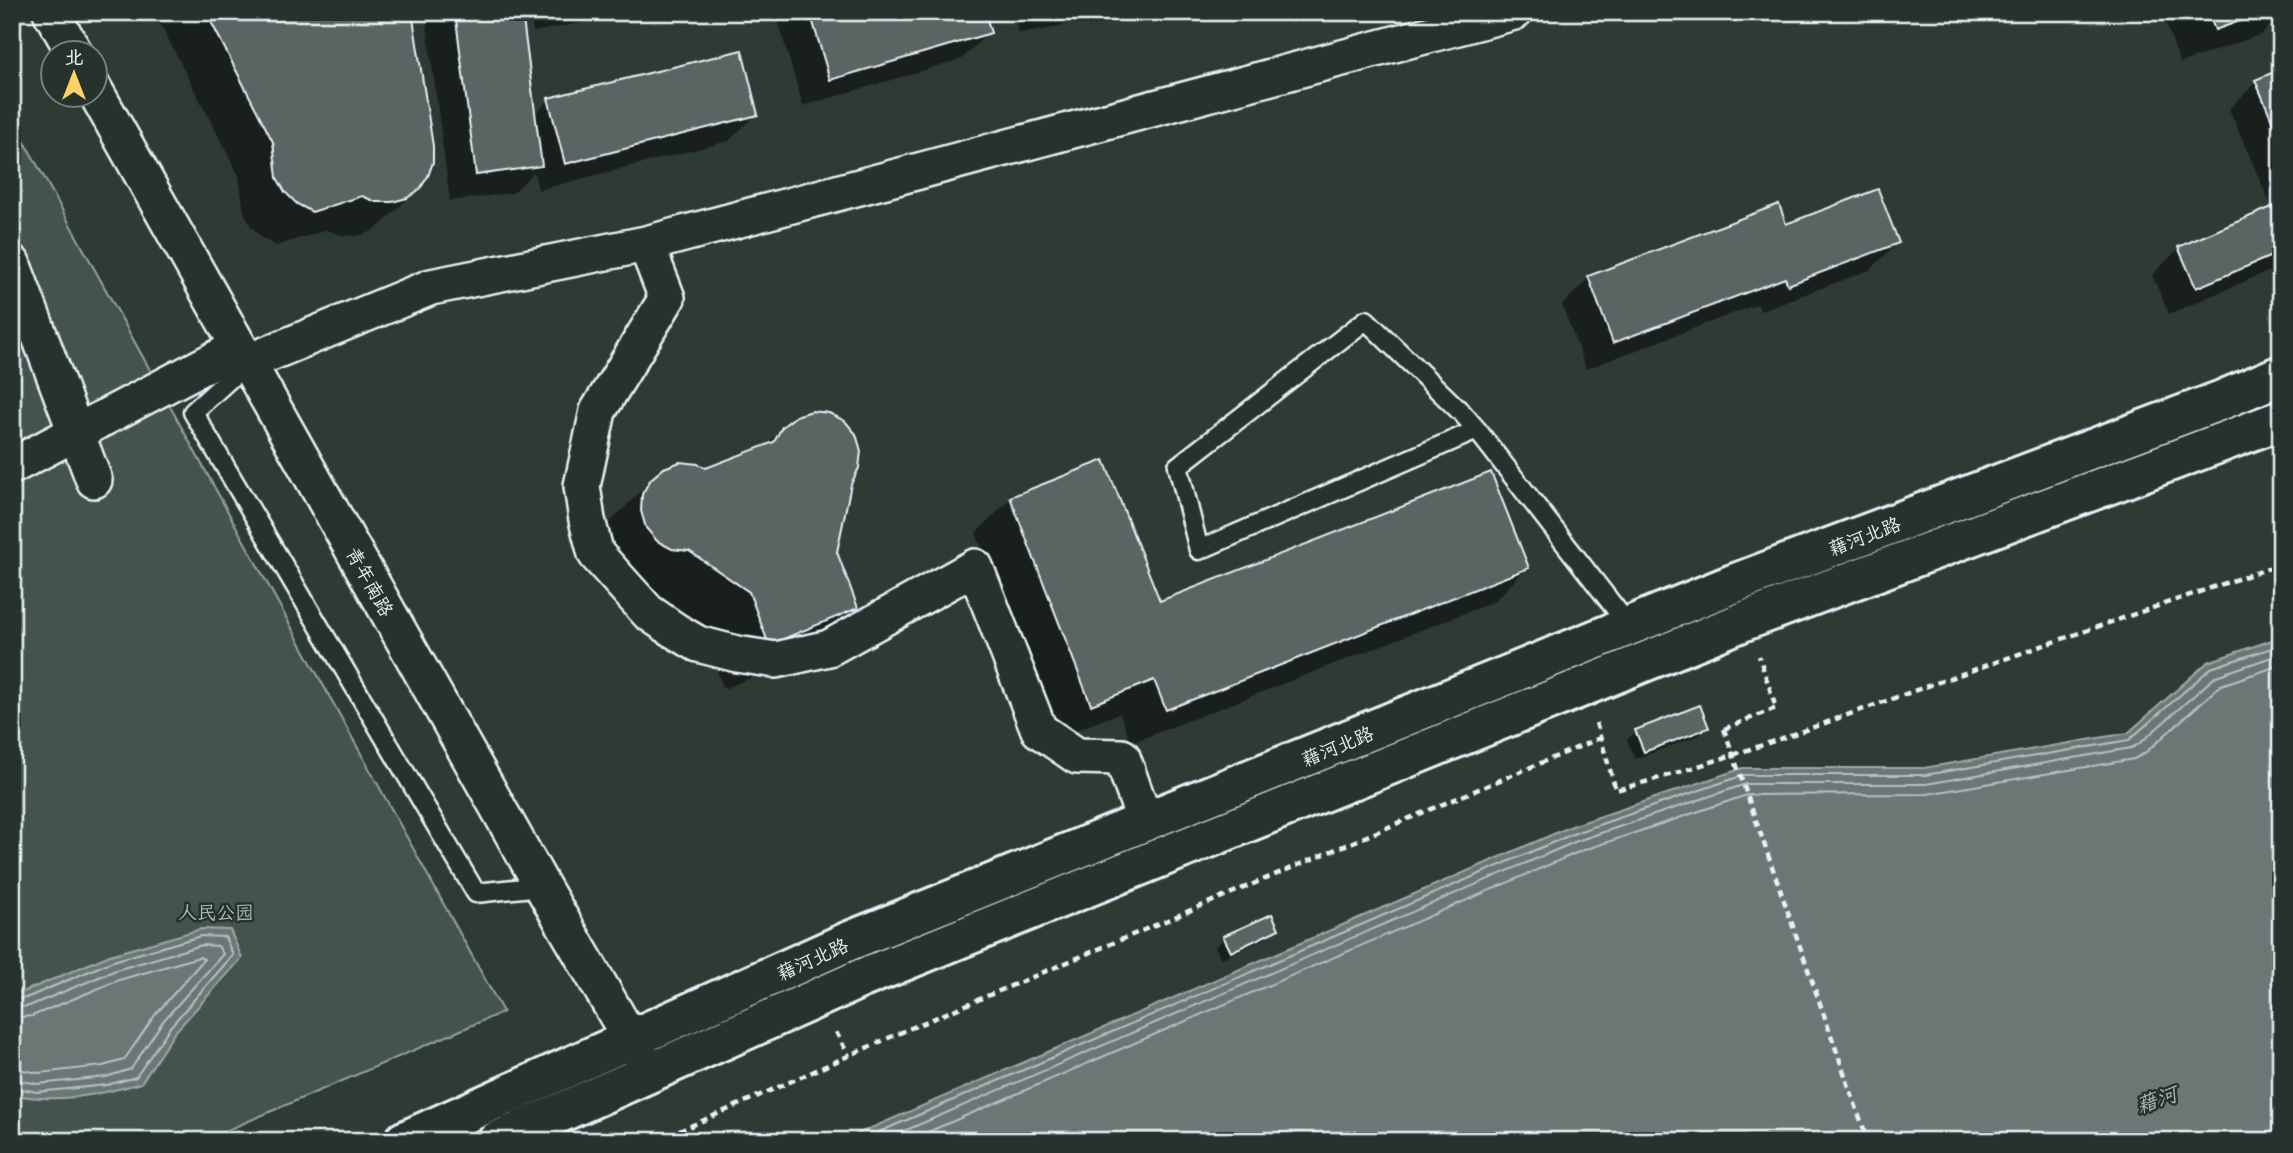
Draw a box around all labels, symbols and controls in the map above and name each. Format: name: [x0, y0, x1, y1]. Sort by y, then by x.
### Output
north arrow: [38, 38, 108, 108]
text: 北: [64, 42, 84, 70]
street label: 藉河北路: [1823, 508, 1905, 562]
street label: 青年南路: [340, 541, 402, 621]
street label: 藉河北路: [1297, 718, 1377, 772]
park label: 人民公园: [178, 897, 254, 925]
street label: 藉河北路: [772, 930, 852, 986]
water label: 藉河: [2131, 1075, 2184, 1120]

